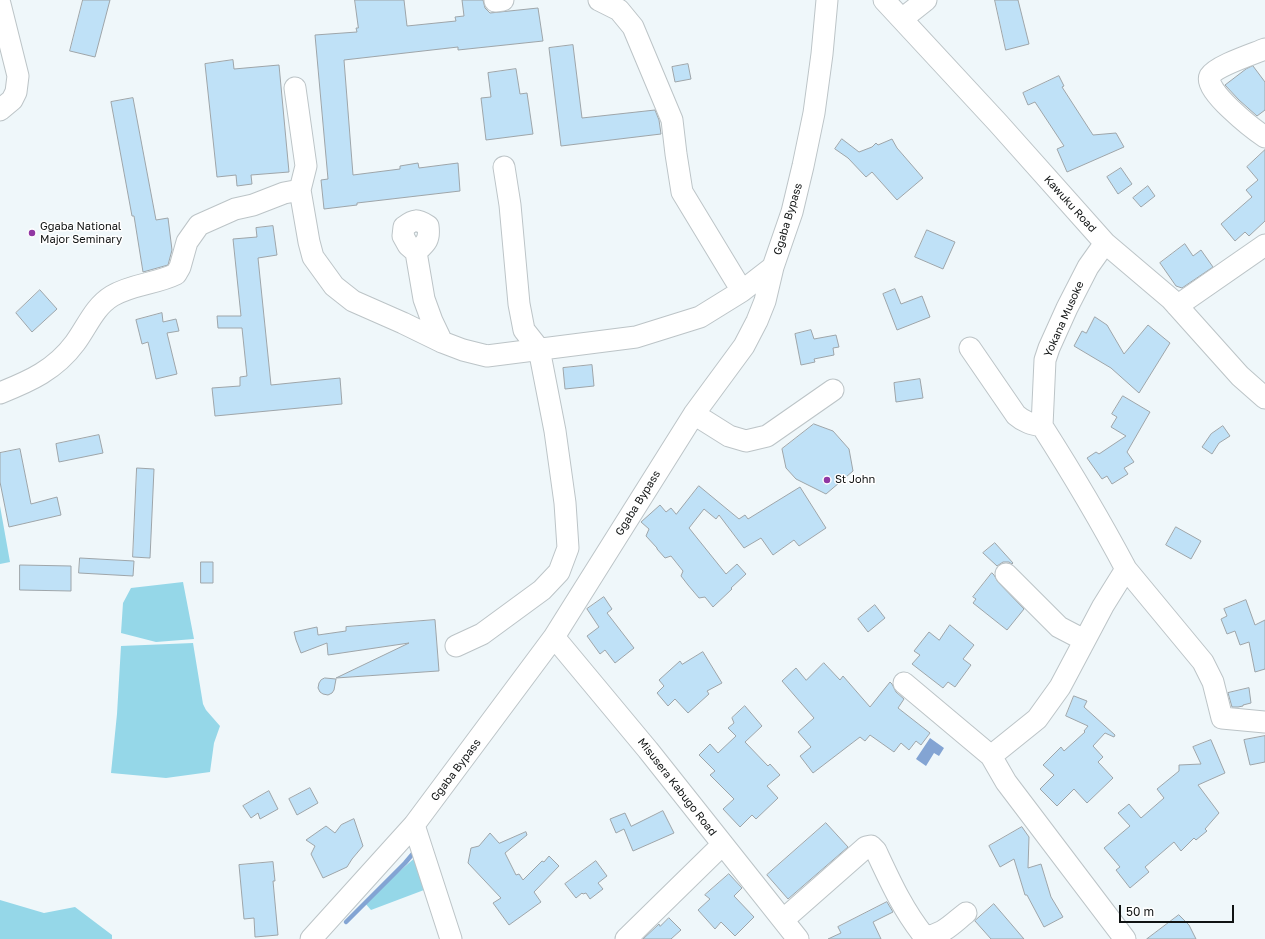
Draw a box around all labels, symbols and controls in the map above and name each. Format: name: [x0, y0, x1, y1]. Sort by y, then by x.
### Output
street label: Kawuku Road: [1041, 173, 1099, 235]
street label: Ggaba Bypass: [771, 181, 805, 257]
place label: Ggaba National Major Seminary: [40, 220, 122, 246]
marker: Ggaba National Major Seminary: [27, 228, 37, 238]
street label: Yokana Musoke: [1041, 279, 1087, 359]
street label: Ggaba Bypass: [613, 468, 663, 538]
place label: St John: [835, 473, 875, 487]
marker: St John: [822, 475, 832, 485]
street label: Misusera Kabugo Road: [635, 735, 719, 839]
street label: Ggaba Bypass: [428, 736, 484, 804]
scale bar: [1121, 897, 1236, 923]
text: 50 m: [1126, 904, 1154, 919]

